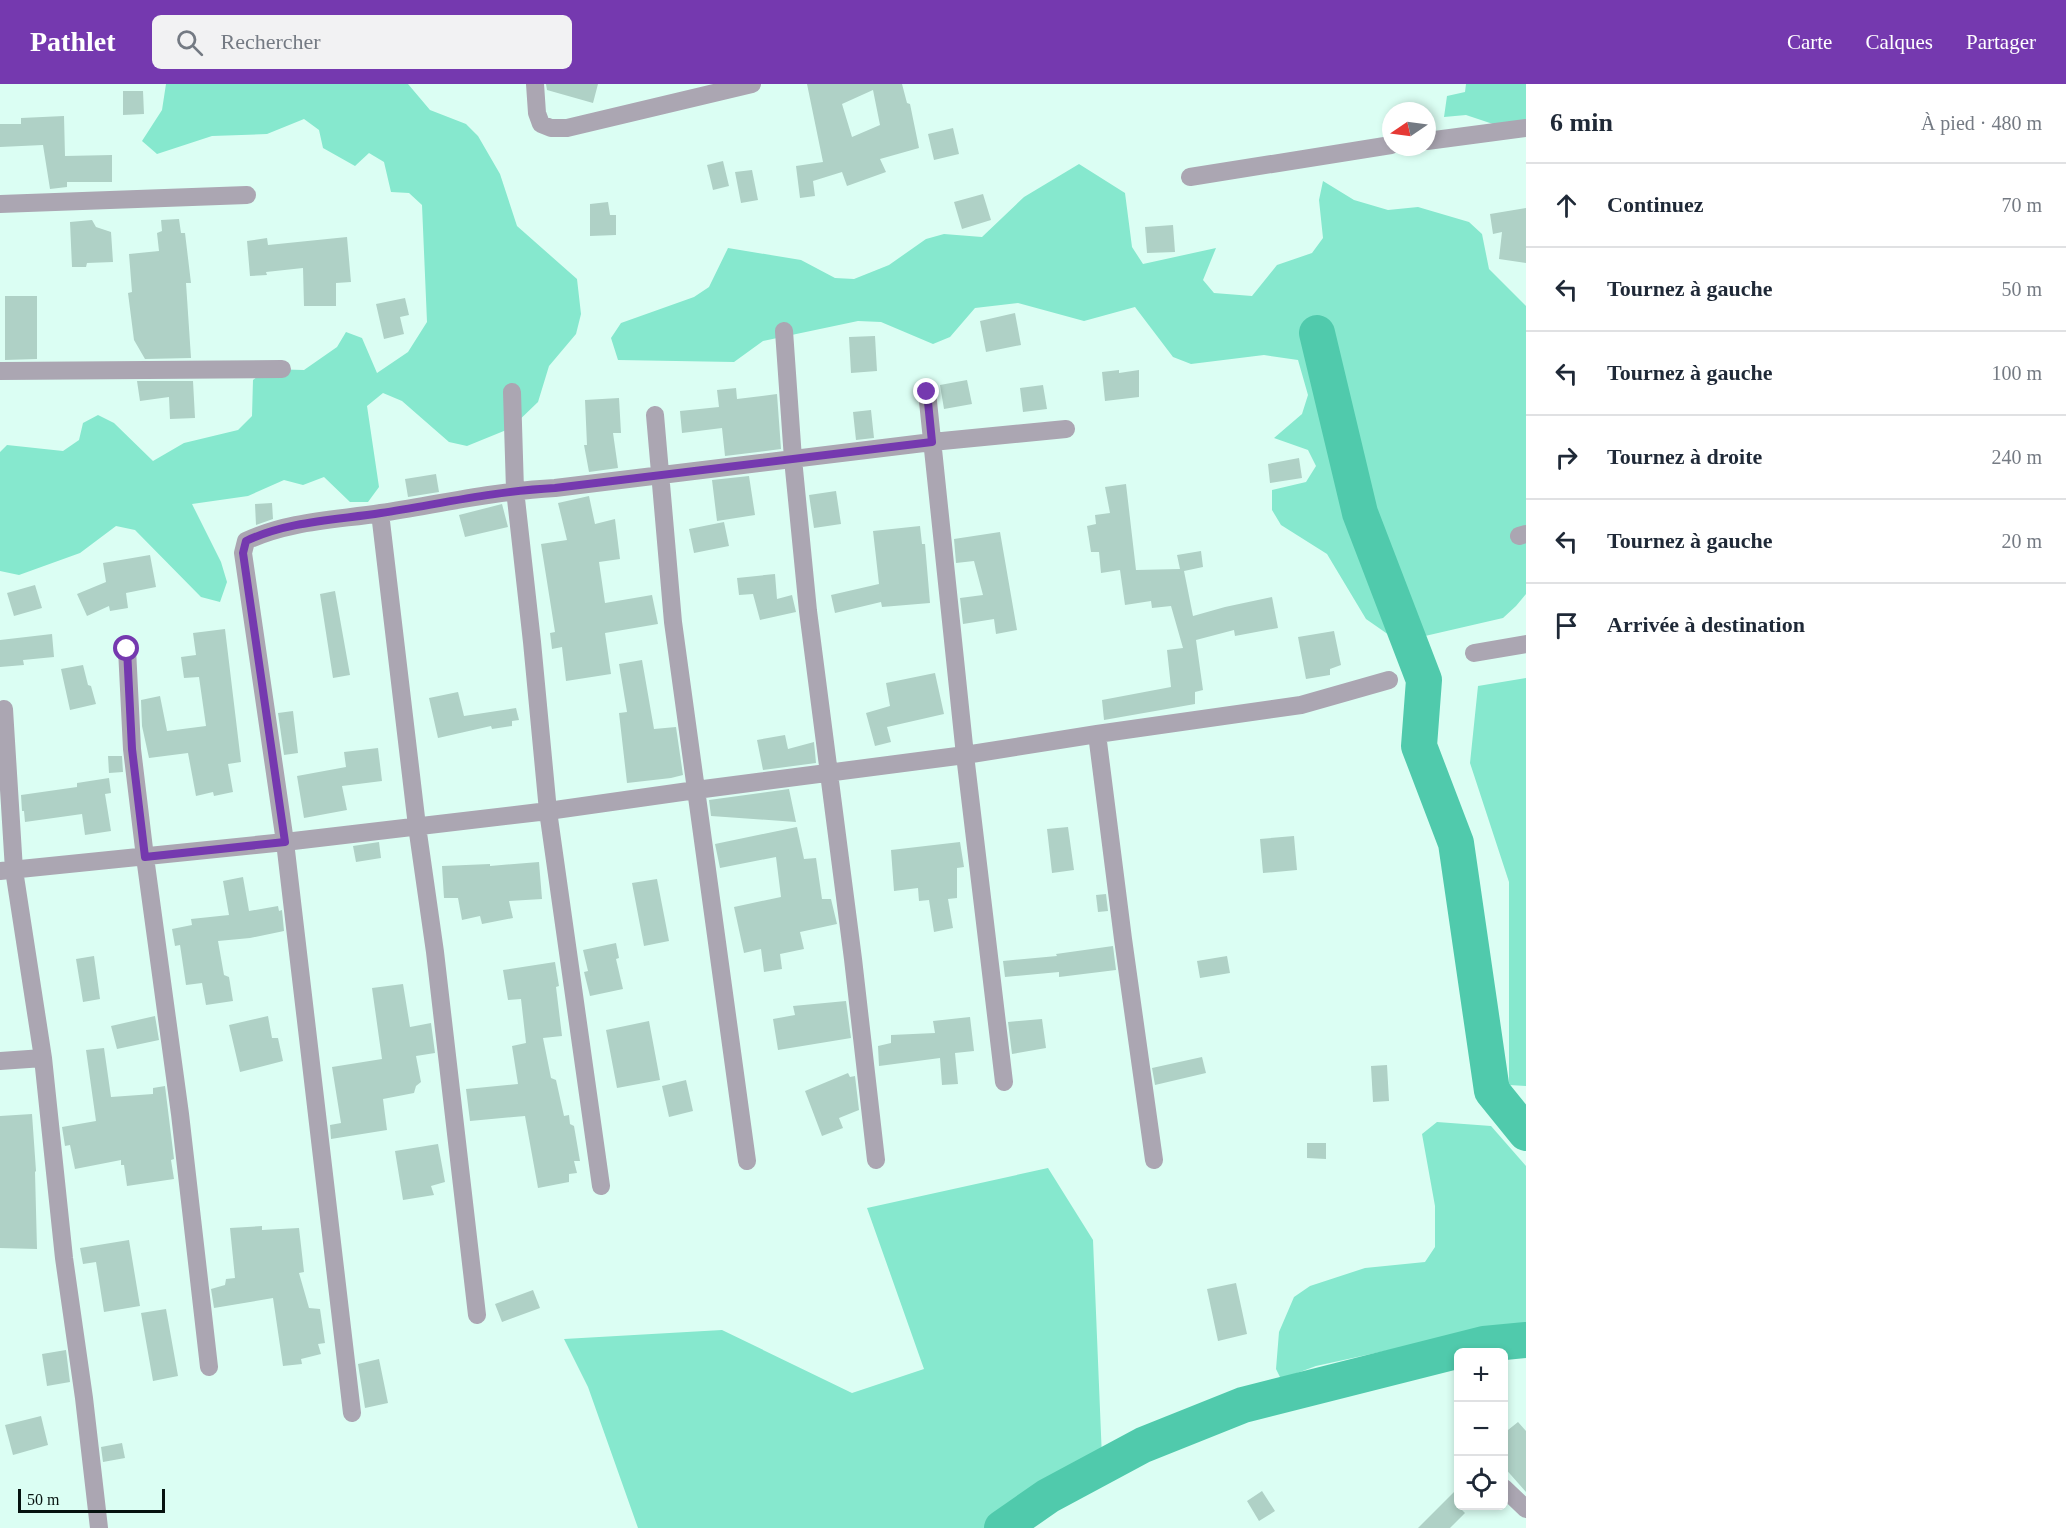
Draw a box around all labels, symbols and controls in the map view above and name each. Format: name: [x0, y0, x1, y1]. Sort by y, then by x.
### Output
search box: [152, 15, 572, 69]
text: Pathlet: [30, 26, 116, 57]
icon: search: [173, 26, 206, 59]
text: Rechercher: [221, 29, 321, 54]
text: Carte: [1787, 30, 1832, 54]
text: Calques: [1865, 30, 1933, 54]
text: Partager: [1966, 30, 2036, 54]
north arrow: [1382, 102, 1436, 156]
text: 6 min: [1550, 108, 1613, 137]
text: À pied · 480 m: [1921, 112, 2042, 134]
icon: ahead: [1550, 189, 1583, 222]
text: Continuez: [1607, 192, 1704, 217]
text: 70 m: [2001, 194, 2042, 216]
icon: left: [1550, 273, 1583, 306]
text: Tournez à gauche: [1607, 276, 1772, 301]
text: 50 m: [2001, 278, 2042, 300]
icon: left: [1550, 357, 1583, 390]
text: Tournez à gauche: [1607, 360, 1772, 385]
text: 100 m: [1991, 362, 2042, 384]
route end: [913, 378, 939, 404]
icon: right: [1550, 441, 1583, 474]
text: Tournez à droite: [1607, 444, 1762, 469]
text: 240 m: [1991, 446, 2042, 468]
icon: left: [1550, 525, 1583, 558]
text: Tournez à gauche: [1607, 528, 1772, 553]
text: 20 m: [2001, 530, 2042, 552]
icon: arrive: [1550, 609, 1583, 642]
text: Arrivée à destination: [1607, 612, 1805, 637]
route start: [113, 635, 139, 661]
map controls: [1454, 1348, 1508, 1510]
button: +: [1454, 1348, 1508, 1402]
button: −: [1454, 1402, 1508, 1456]
button: locate: [1454, 1456, 1508, 1510]
scale bar: [18, 1486, 165, 1514]
text: 50 m: [27, 1491, 59, 1508]

